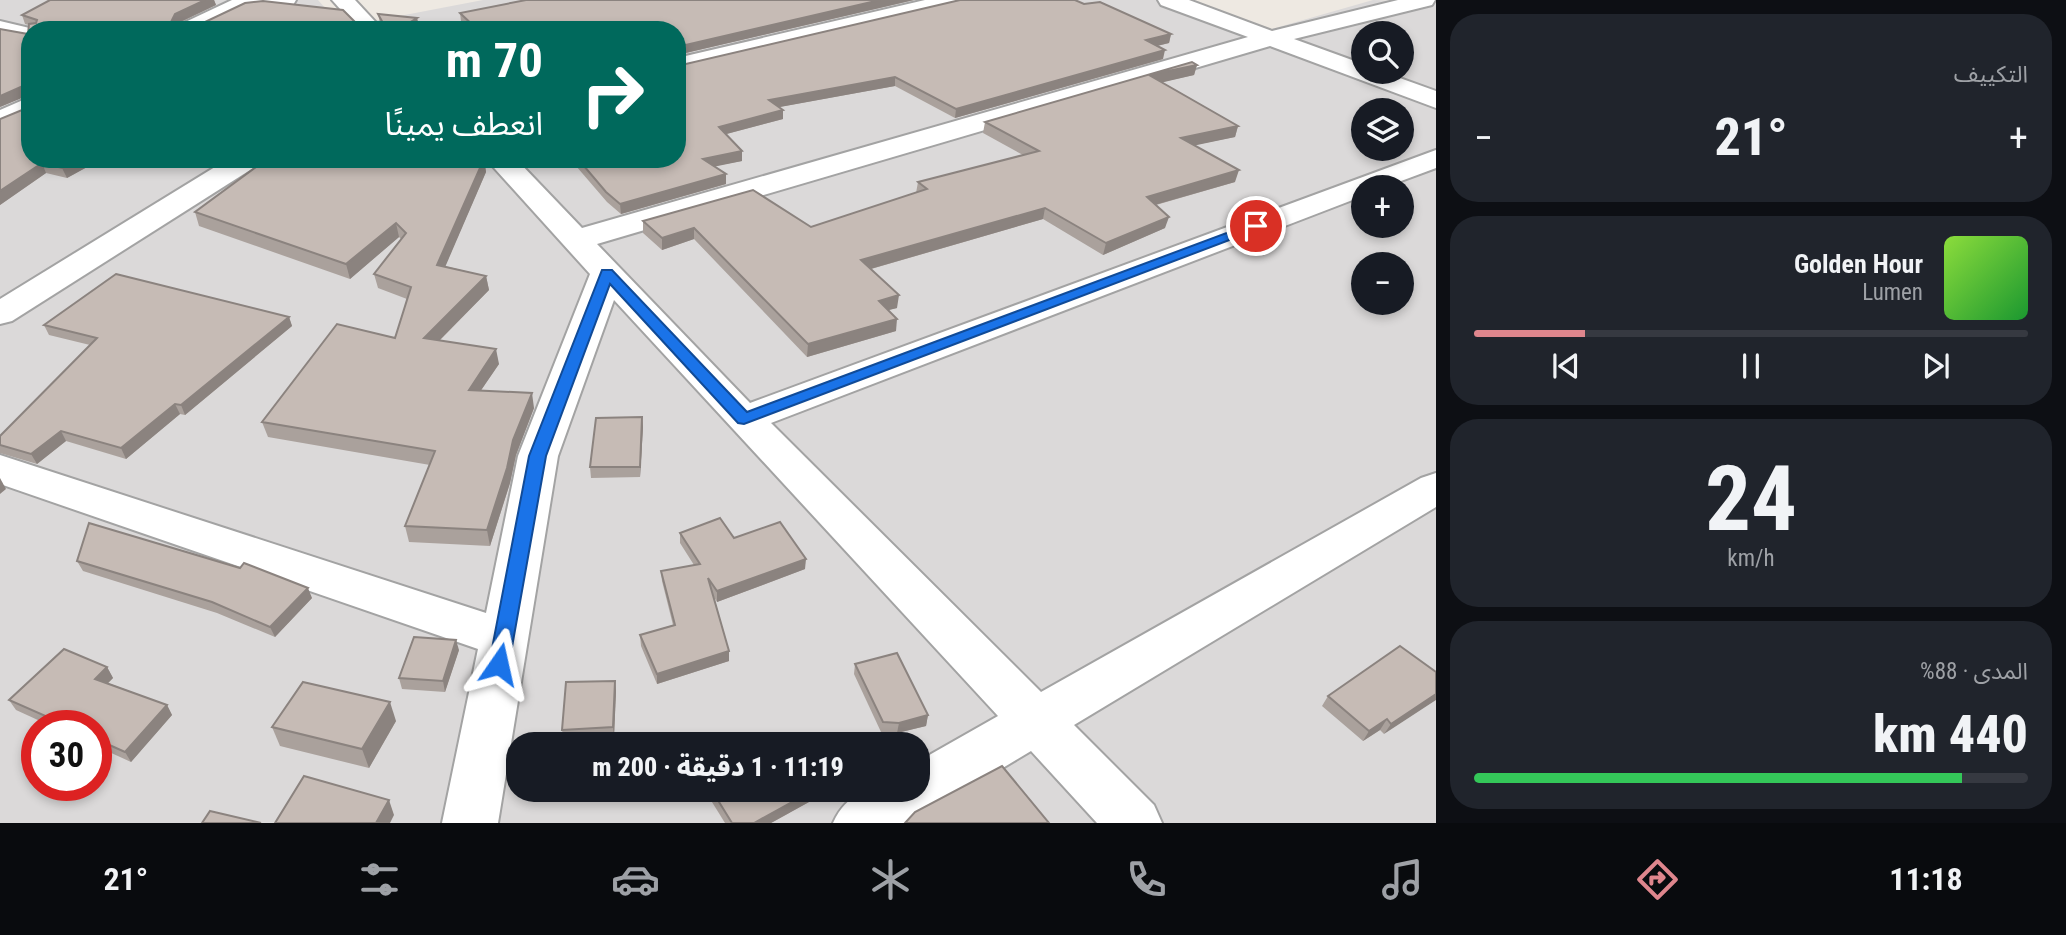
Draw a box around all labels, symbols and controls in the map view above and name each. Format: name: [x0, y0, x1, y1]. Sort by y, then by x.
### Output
map controls: [1351, 21, 1414, 315]
button: search: [1351, 21, 1414, 84]
text: 70 m: [446, 32, 543, 89]
icon: right: [567, 49, 658, 140]
text: التكييف: [1954, 61, 2028, 88]
button: layers: [1351, 98, 1414, 161]
text: انعطف يمينًا: [385, 105, 543, 143]
text: 21°: [1714, 107, 1788, 168]
text: −: [1474, 116, 1493, 160]
text: +: [2009, 116, 2028, 160]
button: +: [1351, 175, 1414, 238]
pin: [1226, 196, 1286, 256]
icon: arrive: [1237, 207, 1275, 245]
text: Golden Hour: [1794, 249, 1923, 279]
button: −: [1351, 252, 1414, 315]
text: Lumen: [1862, 279, 1923, 306]
icon: previous: [1547, 347, 1585, 385]
icon: pause: [1732, 347, 1770, 385]
icon: next: [1917, 347, 1955, 385]
text: 24: [1705, 446, 1797, 552]
text: km/h: [1727, 545, 1775, 572]
position arrow: [462, 627, 536, 701]
text: المدى · 88%: [1920, 658, 2028, 685]
text: 440 km: [1873, 704, 2028, 765]
speed limit sign: 30: [21, 710, 112, 801]
text: 11:19 · 1 دقيقة · 200 m: [592, 752, 844, 782]
icon: filters: [355, 855, 404, 904]
icon: car: [611, 855, 660, 904]
icon: climate: [866, 855, 915, 904]
icon: phone: [1122, 855, 1171, 904]
icon: music: [1378, 855, 1427, 904]
icon: directions: [1633, 855, 1682, 904]
text: 21°: [103, 860, 148, 898]
text: 11:18: [1889, 860, 1963, 898]

